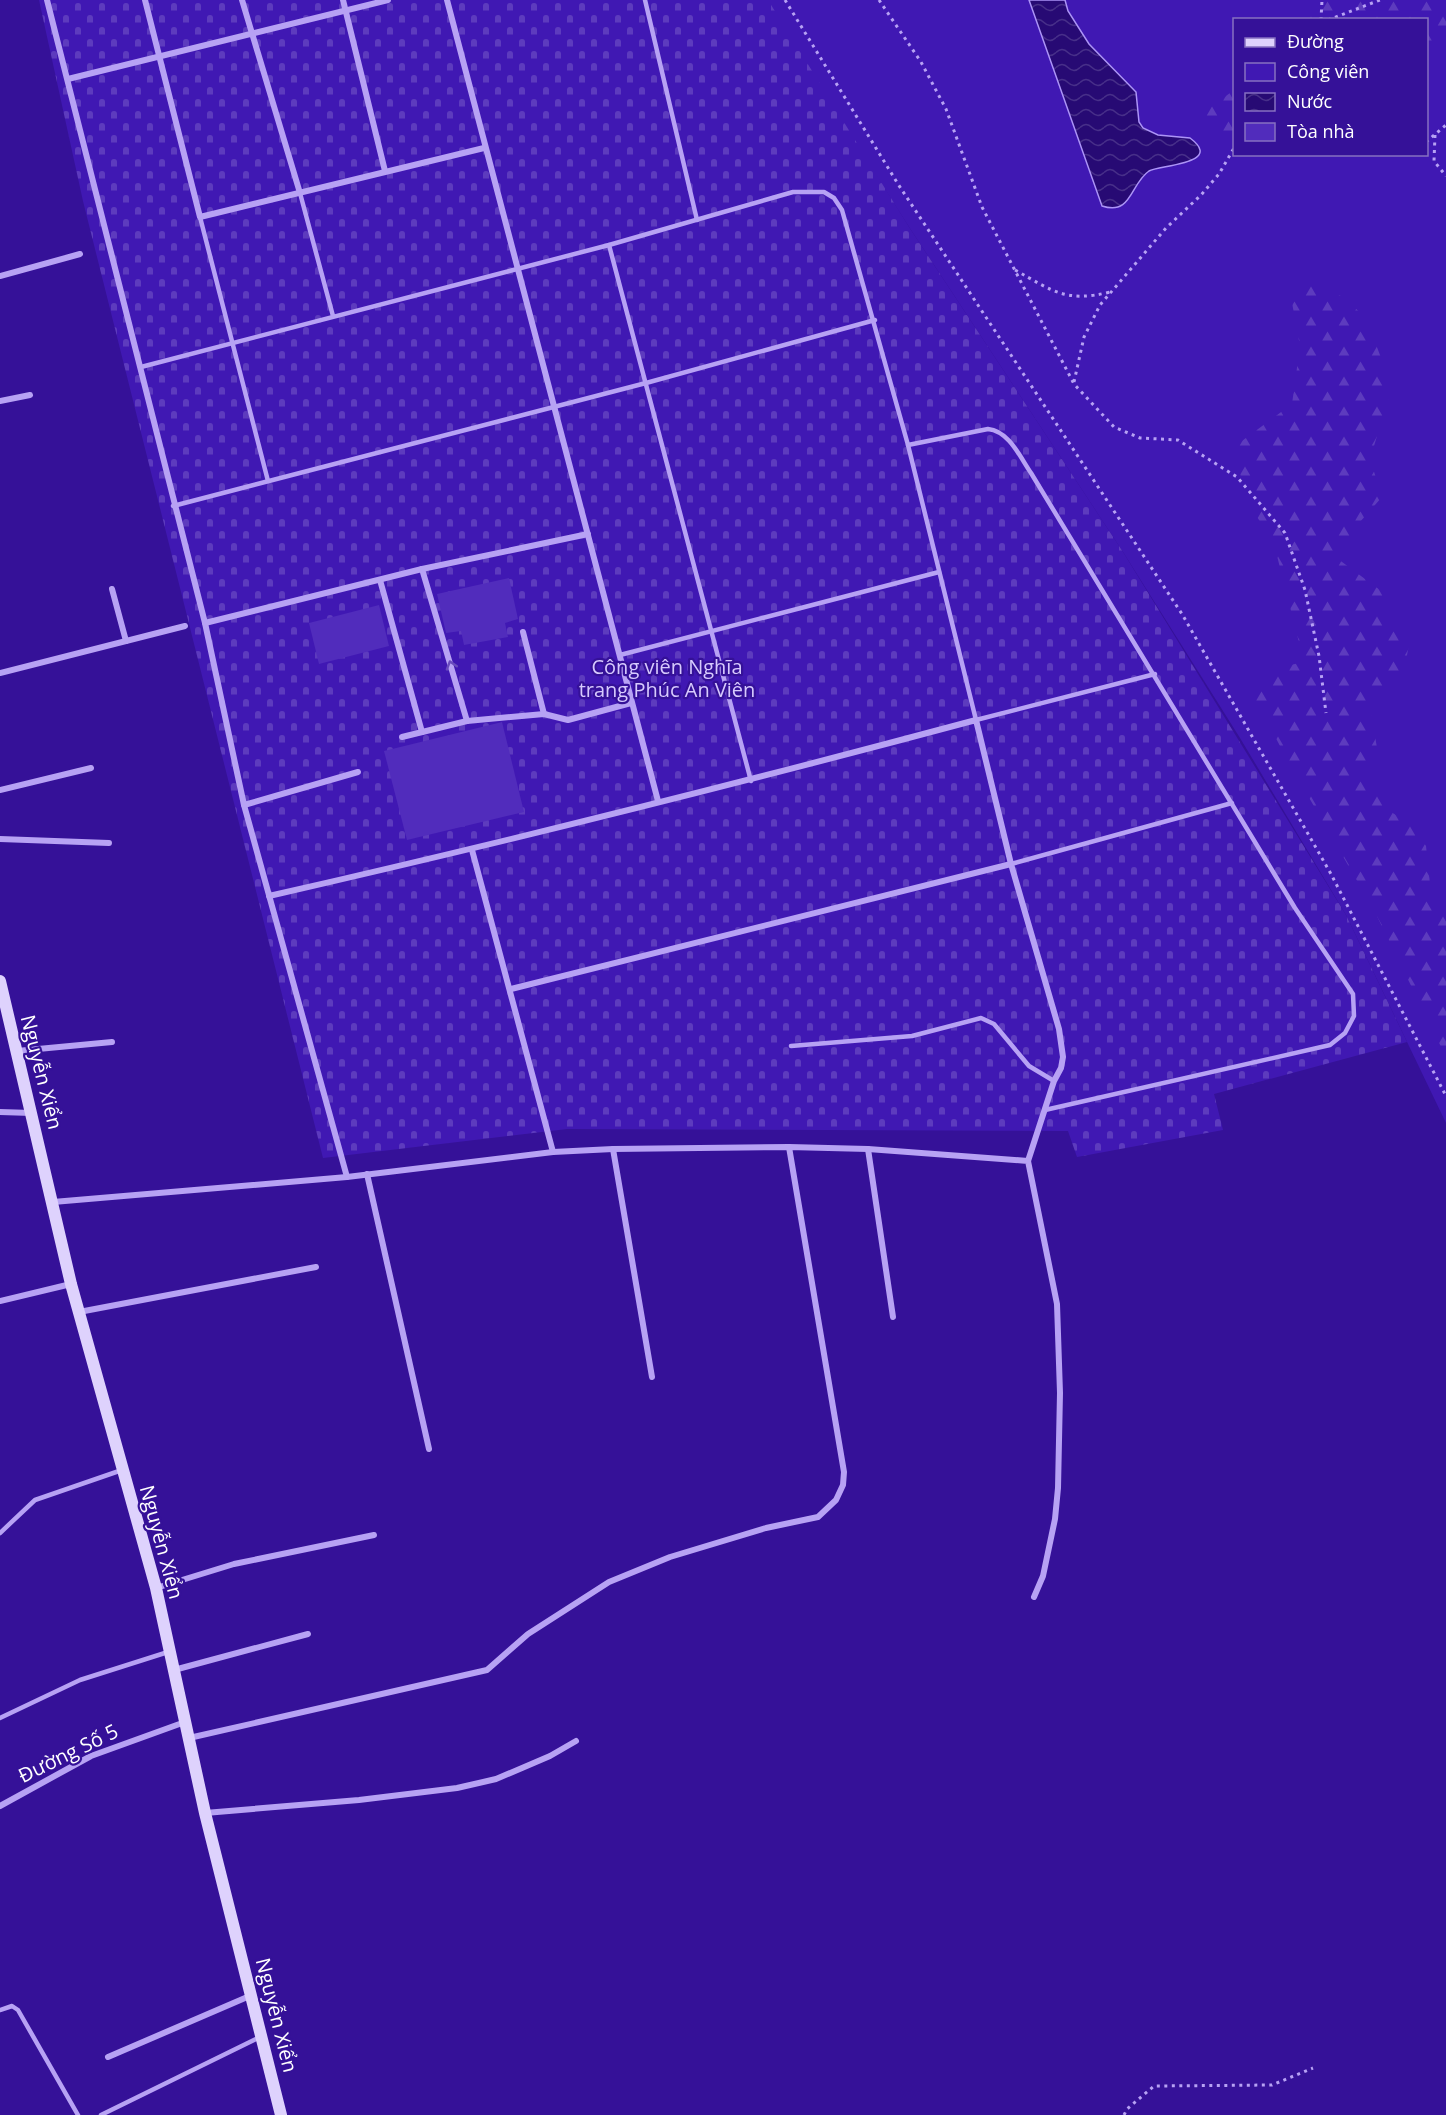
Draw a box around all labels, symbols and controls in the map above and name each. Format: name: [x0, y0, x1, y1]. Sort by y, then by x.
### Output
legend: [1233, 18, 1428, 156]
text: Đường: [1287, 29, 1344, 53]
text: Công viên: [1287, 59, 1369, 83]
text: Nước: [1287, 89, 1332, 113]
text: Tòa nhà: [1287, 119, 1355, 143]
park label: Công viên Nghĩa trang Phúc An Viên: [579, 653, 755, 703]
one-way arrow: [446, 660, 458, 670]
street label: Nguyễn Xiển: [15, 1012, 69, 1132]
street label: Nguyễn Xiển: [134, 1482, 190, 1602]
street label: Đường Số 5: [14, 1717, 122, 1789]
street label: Nguyễn Xiển: [250, 1955, 304, 2075]

